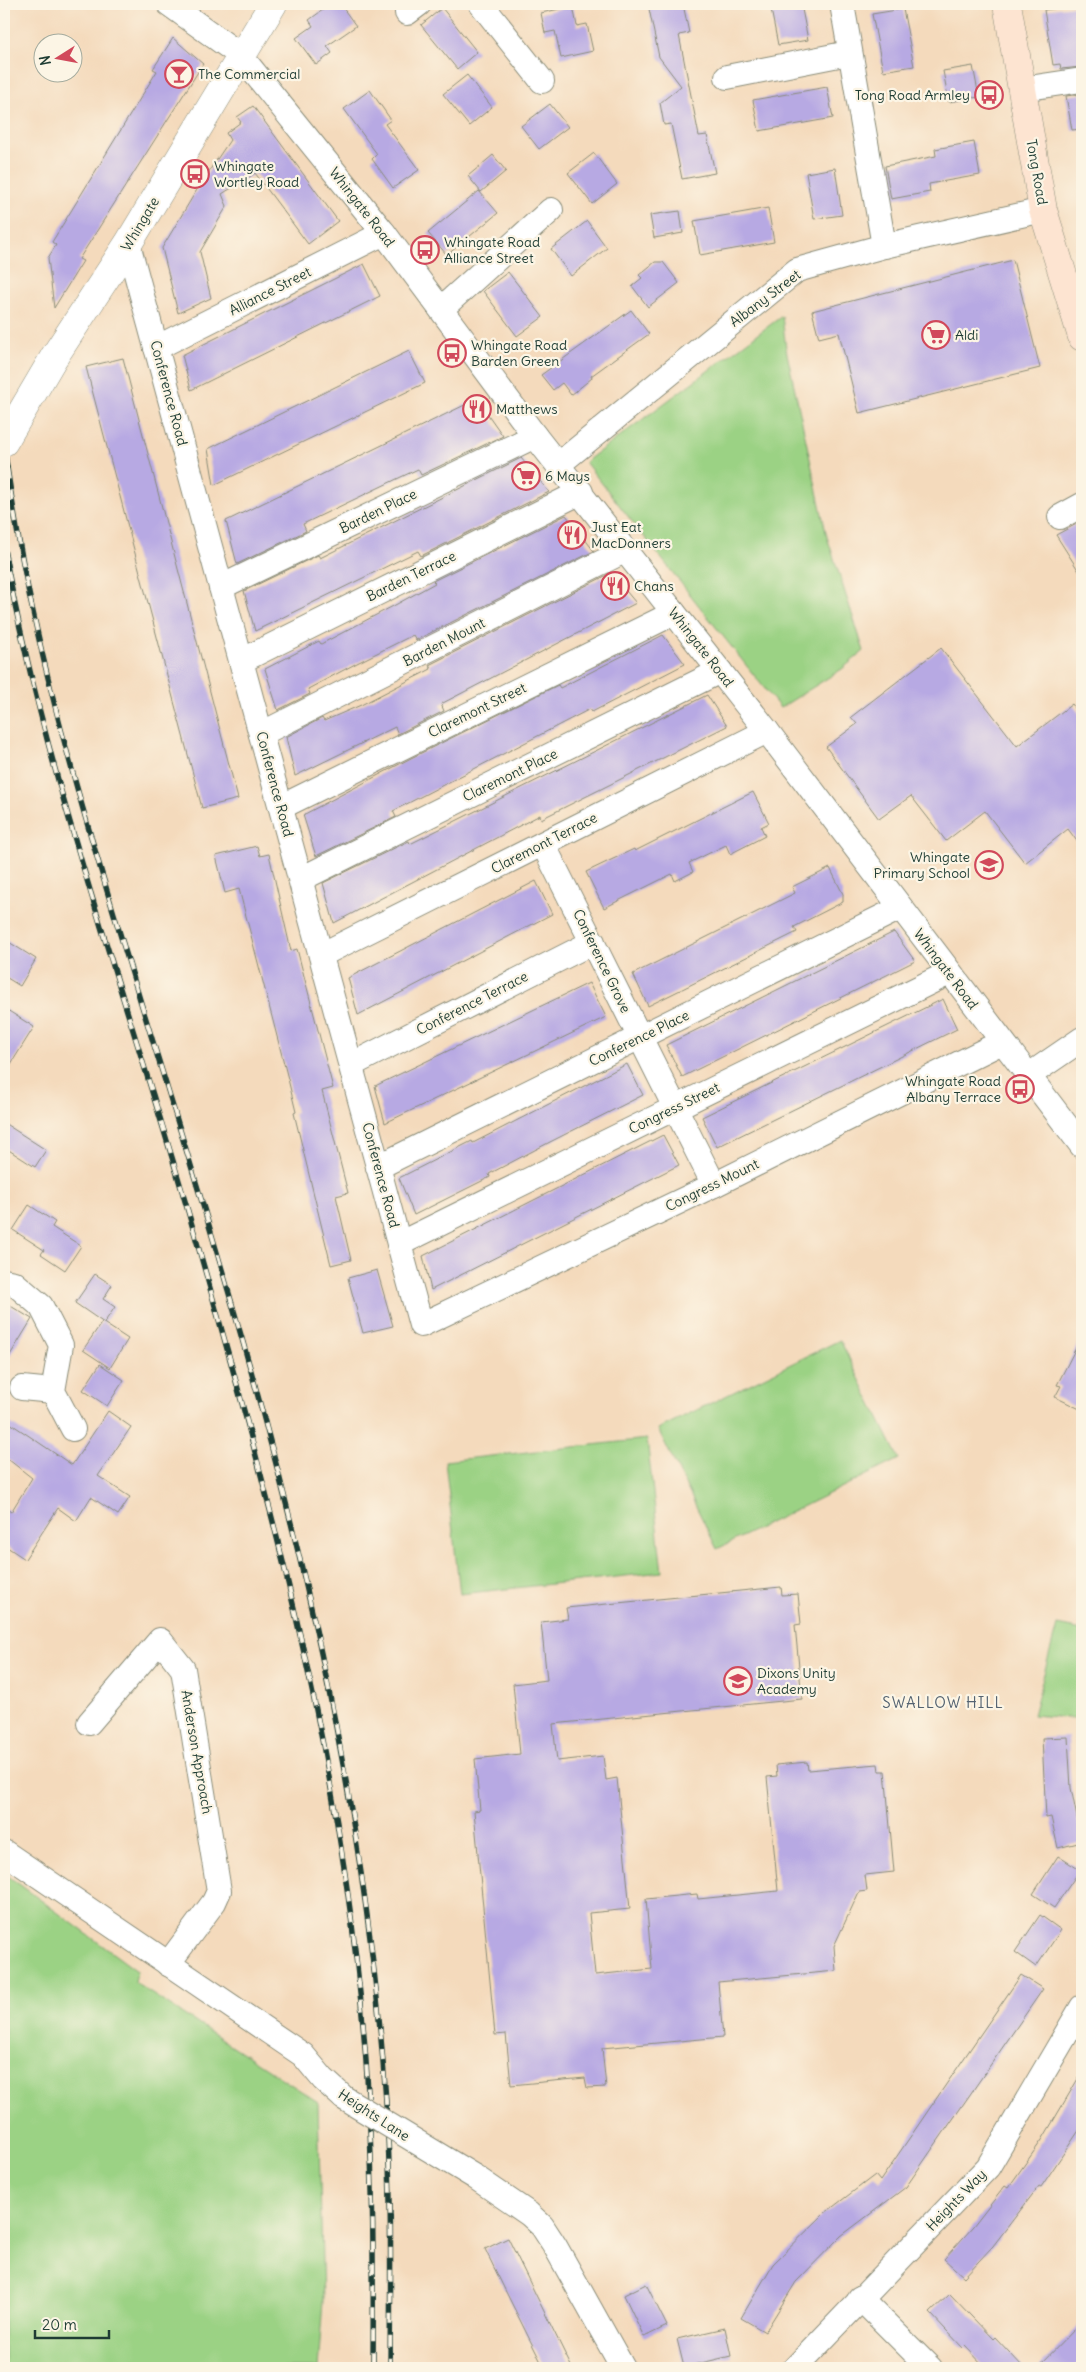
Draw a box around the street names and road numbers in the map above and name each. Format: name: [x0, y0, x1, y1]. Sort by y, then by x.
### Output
street label: Tong Road: [1022, 138, 1052, 206]
street label: Whingate Road: [325, 164, 399, 250]
street label: Whingate: [117, 194, 163, 254]
street label: Alliance Street: [226, 263, 314, 319]
street label: Albany Street: [726, 265, 804, 331]
street label: Conference Road: [146, 338, 192, 448]
street label: Barden Place: [336, 485, 420, 537]
street label: Barden Terrace: [363, 547, 459, 605]
street label: Whingate Road: [664, 604, 738, 690]
street label: Barden Mount: [400, 613, 488, 670]
street label: Claremont Street: [425, 678, 529, 741]
street label: Conference Road: [252, 729, 298, 839]
street label: Claremont Place: [460, 744, 560, 806]
street label: Claremont Terrace: [488, 808, 600, 878]
street label: Conference Grove: [569, 906, 635, 1016]
street label: Whingate Road: [910, 925, 982, 1013]
street label: Conference Terrace: [413, 967, 531, 1039]
street label: Conference Place: [586, 1006, 692, 1070]
street label: Congress Street: [626, 1078, 723, 1138]
street label: Conference Road: [358, 1120, 404, 1230]
street label: Congress Mount: [662, 1154, 762, 1215]
street label: Anderson Approach: [177, 1689, 217, 1815]
street label: Heights Lane: [335, 2085, 413, 2145]
street label: Heights Way: [922, 2165, 990, 2235]

